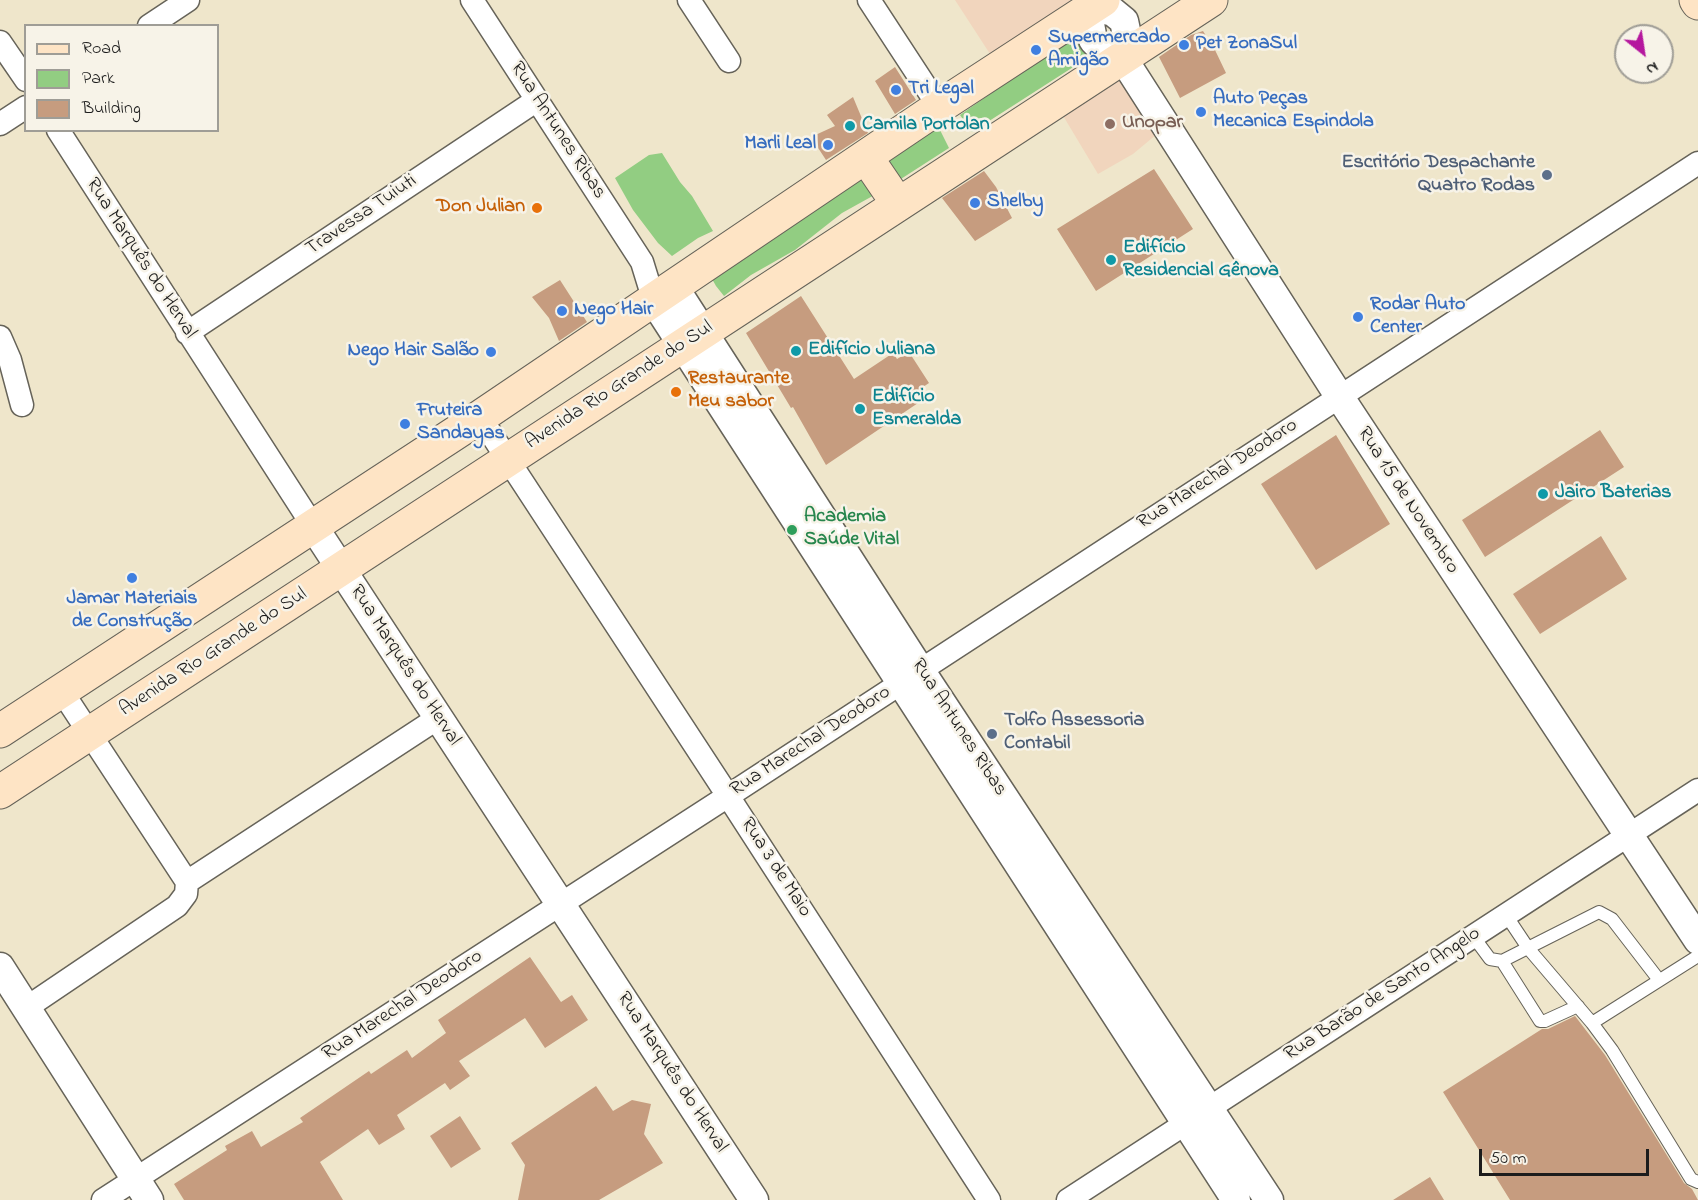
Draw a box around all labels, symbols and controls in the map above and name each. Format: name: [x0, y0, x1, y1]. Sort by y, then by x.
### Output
legend: [24, 24, 219, 132]
north arrow: [1614, 24, 1674, 84]
place label: Supermercado Amigão: [1048, 27, 1170, 74]
place label: Pet ZonaSul: [1196, 33, 1297, 57]
text: Road: [82, 36, 121, 62]
marker: Pet ZonaSul: [1177, 38, 1191, 52]
marker: Supermercado Amigão: [1029, 43, 1043, 57]
text: N: [1641, 55, 1663, 81]
street label: Rua Antunes Ribas: [504, 58, 610, 204]
text: Park: [82, 66, 115, 92]
place label: Tri Legal: [908, 78, 974, 102]
marker: Tri Legal: [889, 83, 903, 97]
place label: Auto Peças Mecanica Espindola: [1213, 88, 1374, 135]
text: Building: [82, 96, 141, 122]
marker: Auto Peças Mecanica Espindola: [1194, 105, 1208, 119]
place label: Unopar: [1122, 112, 1183, 136]
place label: Camila Portolan: [862, 114, 990, 138]
marker: Unopar: [1103, 117, 1117, 131]
marker: Camila Portolan: [843, 119, 857, 133]
place label: Marli Leal: [744, 133, 816, 157]
marker: Marli Leal: [821, 138, 835, 152]
place label: Escritório Despachante Quatro Rodas: [1341, 152, 1535, 199]
marker: Escritório Despachante Quatro Rodas: [1540, 168, 1554, 182]
street label: Travessa Tuiuti: [302, 170, 422, 262]
street label: Rua Marquês do Herval: [79, 174, 201, 344]
place label: Shelby: [987, 191, 1043, 215]
place label: Don Julian: [436, 196, 525, 220]
marker: Shelby: [968, 196, 982, 210]
marker: Don Julian: [530, 201, 544, 215]
place label: Edifício Residencial Gênova: [1123, 237, 1279, 284]
marker: Edifício Residencial Gênova: [1104, 253, 1118, 267]
place label: Rodar Auto Center: [1370, 294, 1466, 341]
place label: Nego Hair: [574, 299, 653, 323]
marker: Nego Hair: [555, 304, 569, 318]
marker: Rodar Auto Center: [1351, 310, 1365, 324]
street label: Avenida Rio Grande do Sul: [522, 316, 718, 456]
place label: Edifício Juliana: [808, 339, 935, 363]
place label: Nego Hair Salão: [347, 340, 479, 364]
marker: Edifício Juliana: [789, 344, 803, 358]
marker: Nego Hair Salão: [484, 345, 498, 359]
place label: Restaurante Meu sabor: [688, 368, 790, 415]
marker: Restaurante Meu sabor: [669, 385, 683, 399]
place label: Edifício Esmeralda: [872, 386, 961, 433]
place label: Fruteira Sandayas: [417, 400, 505, 447]
marker: Edifício Esmeralda: [853, 402, 867, 416]
street label: Rua Marechal Deodoro: [1133, 414, 1303, 536]
marker: Fruteira Sandayas: [398, 417, 412, 431]
street label: Rua 15 de Novembro: [1351, 423, 1463, 579]
place label: Jairo Baterias: [1555, 482, 1671, 506]
marker: Jairo Baterias: [1536, 487, 1550, 501]
place label: Academia Saúde Vital: [804, 506, 899, 553]
marker: Academia Saúde Vital: [785, 523, 799, 537]
marker: Jamar Materiais de Construção: [125, 571, 139, 585]
street label: Rua Marquês do Herval: [343, 581, 465, 751]
street label: Avenida Rio Grande do Sul: [116, 583, 312, 723]
place label: Jamar Materiais de Construção: [66, 588, 198, 635]
street label: Rua Antunes Ribas: [905, 655, 1011, 801]
street label: Rua Marechal Deodoro: [726, 681, 896, 803]
place label: Tolfo Assessoria Contabil: [1004, 710, 1144, 757]
marker: Tolfo Assessoria Contabil: [985, 727, 999, 741]
street label: Rua 3 de Maio: [734, 814, 816, 922]
street label: Rua Barão de Santo Angelo: [1280, 923, 1486, 1067]
street label: Rua Marechal Deodoro: [318, 945, 488, 1067]
street label: Rua Marquês do Herval: [610, 988, 732, 1158]
scale bar: [1482, 1137, 1652, 1175]
text: 50 m: [1490, 1146, 1527, 1172]

